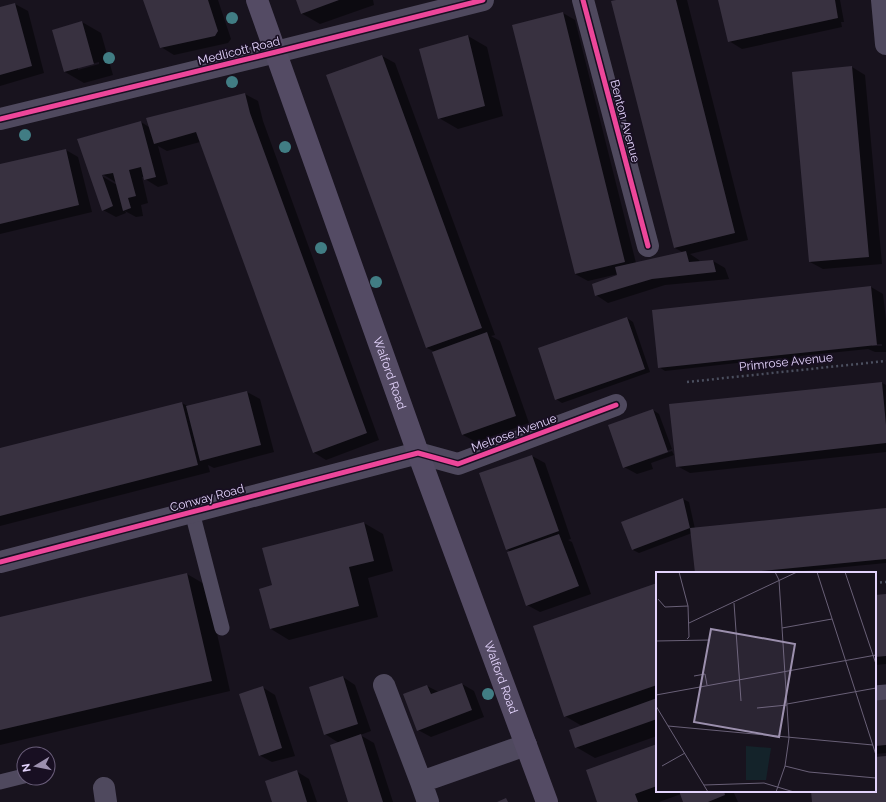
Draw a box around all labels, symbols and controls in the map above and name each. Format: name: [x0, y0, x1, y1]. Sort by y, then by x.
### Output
street label: Medlicott Road: [196, 34, 282, 68]
street label: Benton Avenue: [607, 78, 643, 164]
street label: Walford Road: [370, 335, 409, 411]
street label: Primrose Avenue: [738, 350, 834, 374]
street label: Melrose Avenue: [470, 411, 558, 455]
street label: Conway Road: [168, 481, 246, 515]
inset map: [656, 572, 876, 792]
street label: Walford Road: [481, 639, 521, 715]
north arrow: [16, 746, 56, 786]
text: N: [20, 762, 34, 773]

